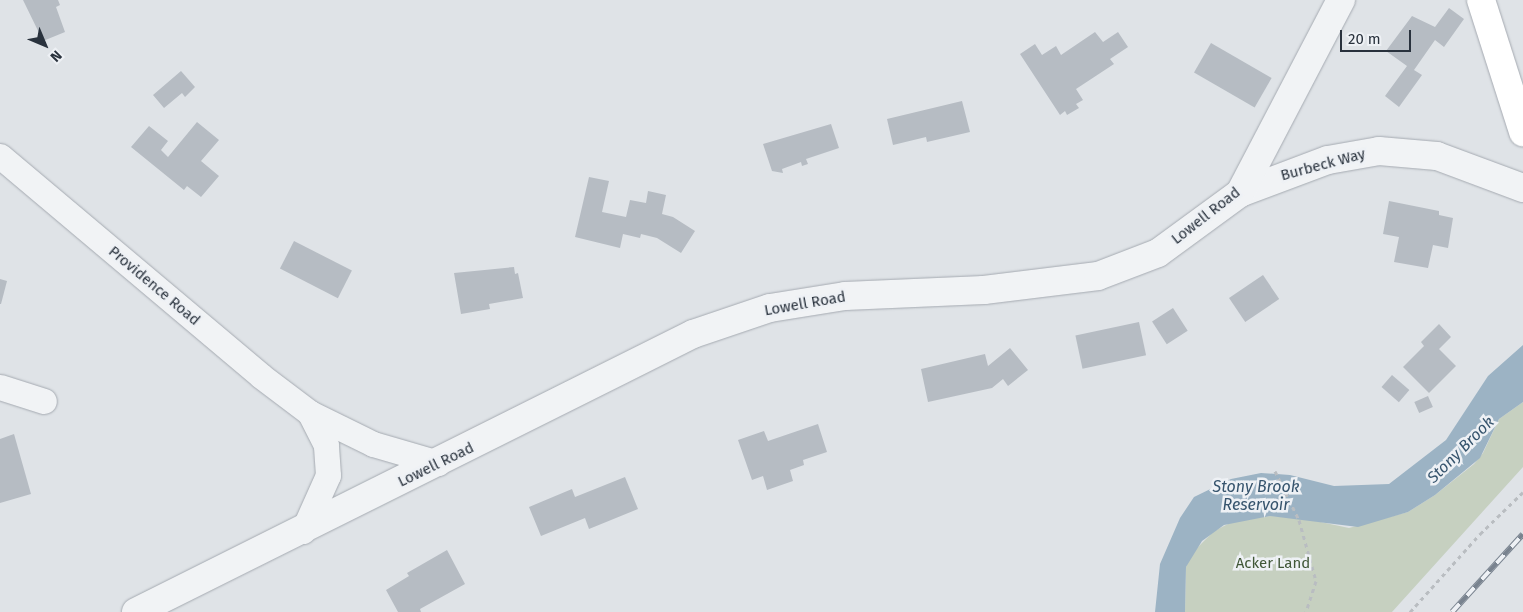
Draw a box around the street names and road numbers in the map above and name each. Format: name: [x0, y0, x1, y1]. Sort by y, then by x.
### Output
street label: Burbeck Way: [1279, 145, 1367, 185]
street label: Lowell Road: [1168, 184, 1244, 248]
street label: Providence Road: [105, 243, 203, 329]
street label: Lowell Road: [763, 288, 847, 320]
street label: Lowell Road: [395, 439, 477, 491]

